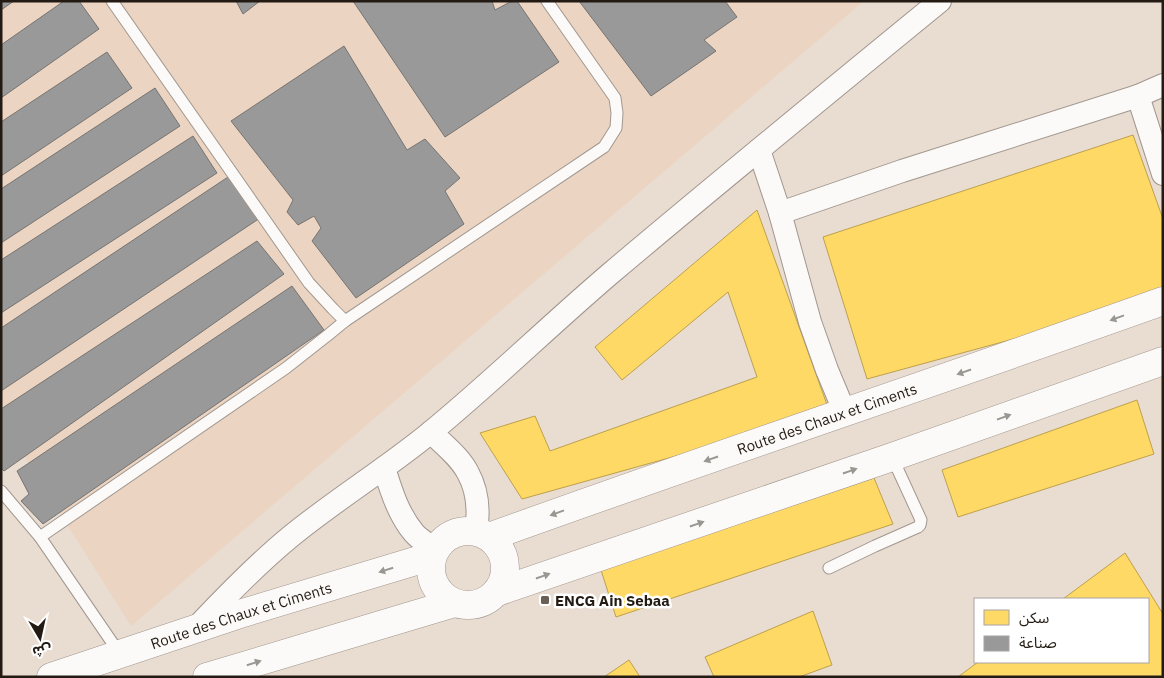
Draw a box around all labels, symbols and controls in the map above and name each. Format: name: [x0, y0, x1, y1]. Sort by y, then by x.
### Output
one-way arrow: [1109, 314, 1124, 322]
one-way arrow: [956, 368, 971, 376]
street label: Route des Chaux et Ciments: [734, 378, 919, 458]
one-way arrow: [996, 413, 1011, 420]
one-way arrow: [703, 455, 718, 463]
one-way arrow: [843, 467, 858, 474]
one-way arrow: [550, 510, 565, 517]
one-way arrow: [689, 520, 704, 527]
one-way arrow: [378, 566, 393, 574]
one-way arrow: [536, 572, 551, 580]
street label: Route des Chaux et Ciments: [148, 577, 334, 653]
place label: ENCG Ain Sebaa: [555, 591, 670, 610]
marker: ENCG Ain Sebaa: [539, 594, 551, 606]
legend: [974, 598, 1149, 663]
text: سكن: [1019, 608, 1050, 627]
north arrow: [15, 613, 65, 663]
text: صناعة: [1019, 633, 1057, 652]
text: ش: [31, 640, 53, 661]
one-way arrow: [246, 658, 261, 666]

